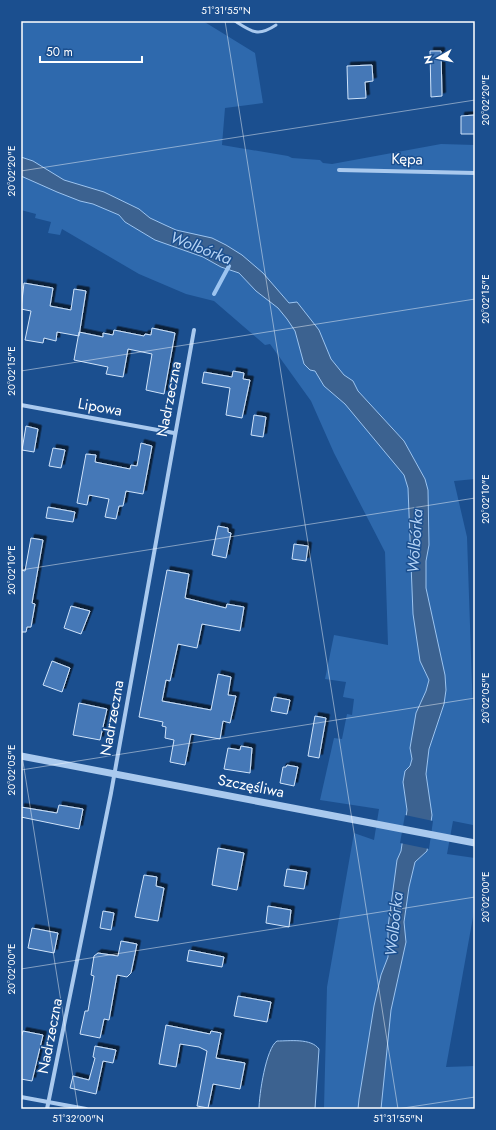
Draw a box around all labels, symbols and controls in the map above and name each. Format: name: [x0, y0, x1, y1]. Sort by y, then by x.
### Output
text: 51°31'55"N: [201, 3, 251, 18]
scale bar: [40, 38, 142, 64]
north arrow: [418, 38, 458, 78]
text: 50 m: [46, 43, 73, 61]
text: N: [420, 54, 437, 65]
text: 20°02'20"E: [478, 75, 493, 125]
text: 20°02'20"E: [4, 146, 19, 196]
street label: Kępa: [391, 148, 423, 170]
water label: Wolbórka: [167, 226, 235, 270]
text: 20°02'15"E: [478, 274, 493, 324]
text: 20°02'15"E: [4, 346, 19, 396]
street label: Nadrzeczna: [151, 359, 187, 439]
street label: Lipowa: [76, 392, 124, 422]
text: 20°02'10"E: [478, 474, 493, 524]
water label: Wolbórka: [401, 508, 429, 574]
text: 20°02'10"E: [4, 545, 19, 595]
text: 20°02'05"E: [478, 673, 493, 723]
street label: Nadrzeczna: [95, 678, 129, 758]
text: 20°02'05"E: [4, 745, 19, 795]
street label: Szczęśliwa: [216, 769, 286, 803]
text: 20°02'00"E: [478, 871, 493, 923]
water label: Wolbórka: [379, 891, 409, 957]
text: 20°02'00"E: [4, 943, 19, 995]
street label: Nadrzeczna: [32, 996, 68, 1076]
text: 51°32'00"N: [52, 1111, 104, 1126]
text: 51°31'55"N: [373, 1111, 423, 1126]

